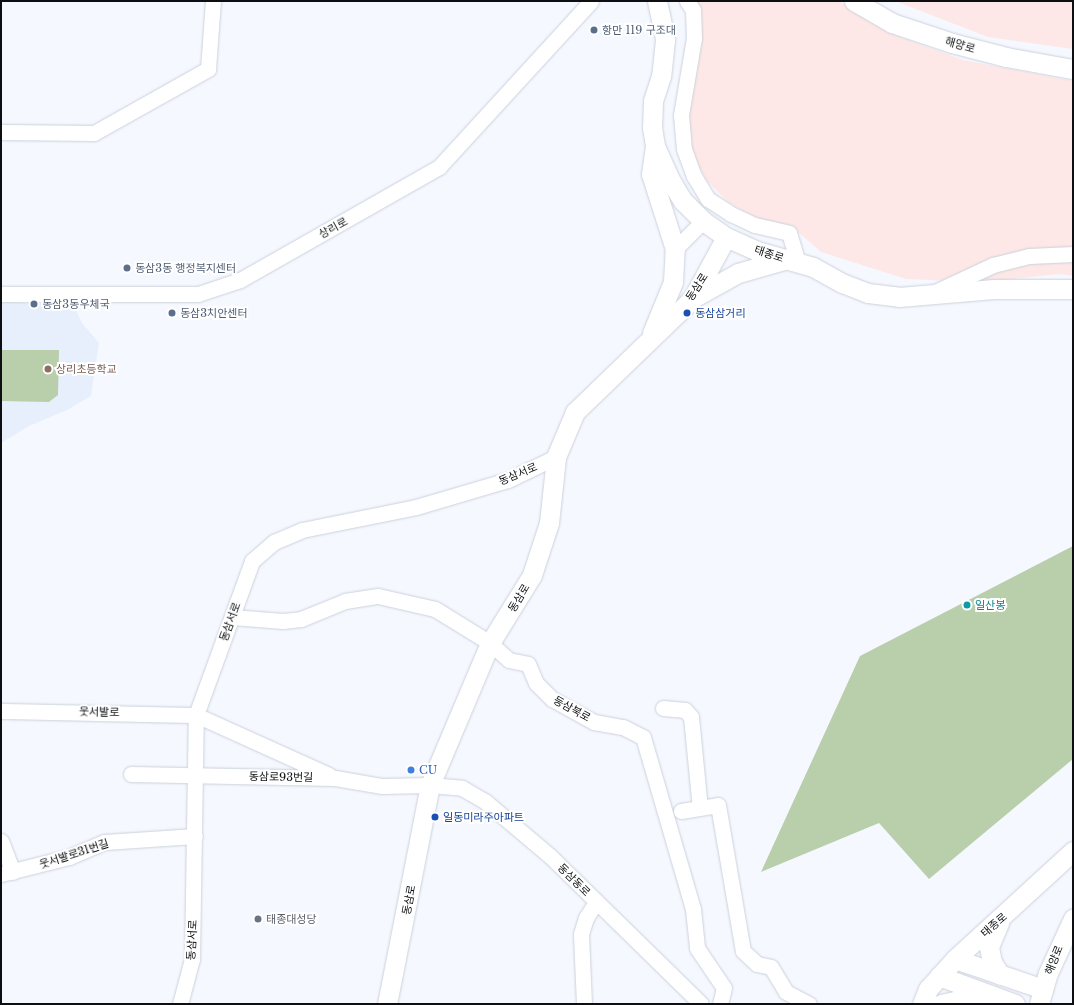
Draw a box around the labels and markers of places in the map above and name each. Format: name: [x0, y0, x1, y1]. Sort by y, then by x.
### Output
place label: 항만 119 구조대: [602, 23, 676, 37]
marker: 항만 119 구조대: [589, 25, 599, 35]
place label: 동삼3동 행정복지센터: [135, 261, 236, 275]
marker: 동삼3동 행정복지센터: [122, 263, 132, 273]
place label: 동삼3동우체국: [42, 297, 109, 311]
marker: 동삼3동우체국: [29, 299, 39, 309]
place label: 동삼3치안센터: [180, 306, 247, 320]
place label: 동삼삼거리: [695, 306, 746, 320]
marker: 동삼3치안센터: [167, 308, 177, 318]
marker: 동삼삼거리: [682, 308, 692, 318]
place label: 상리초등학교: [56, 362, 117, 376]
marker: 상리초등학교: [43, 364, 53, 374]
place label: 일산봉: [975, 598, 1005, 612]
marker: 일산봉: [962, 600, 972, 610]
place label: CU: [419, 763, 437, 777]
marker: CU: [406, 765, 416, 775]
place label: 일동미라주아파트: [443, 810, 524, 824]
marker: 일동미라주아파트: [430, 812, 440, 822]
place label: 태종대성당: [266, 912, 317, 926]
marker: 태종대성당: [253, 914, 263, 924]

